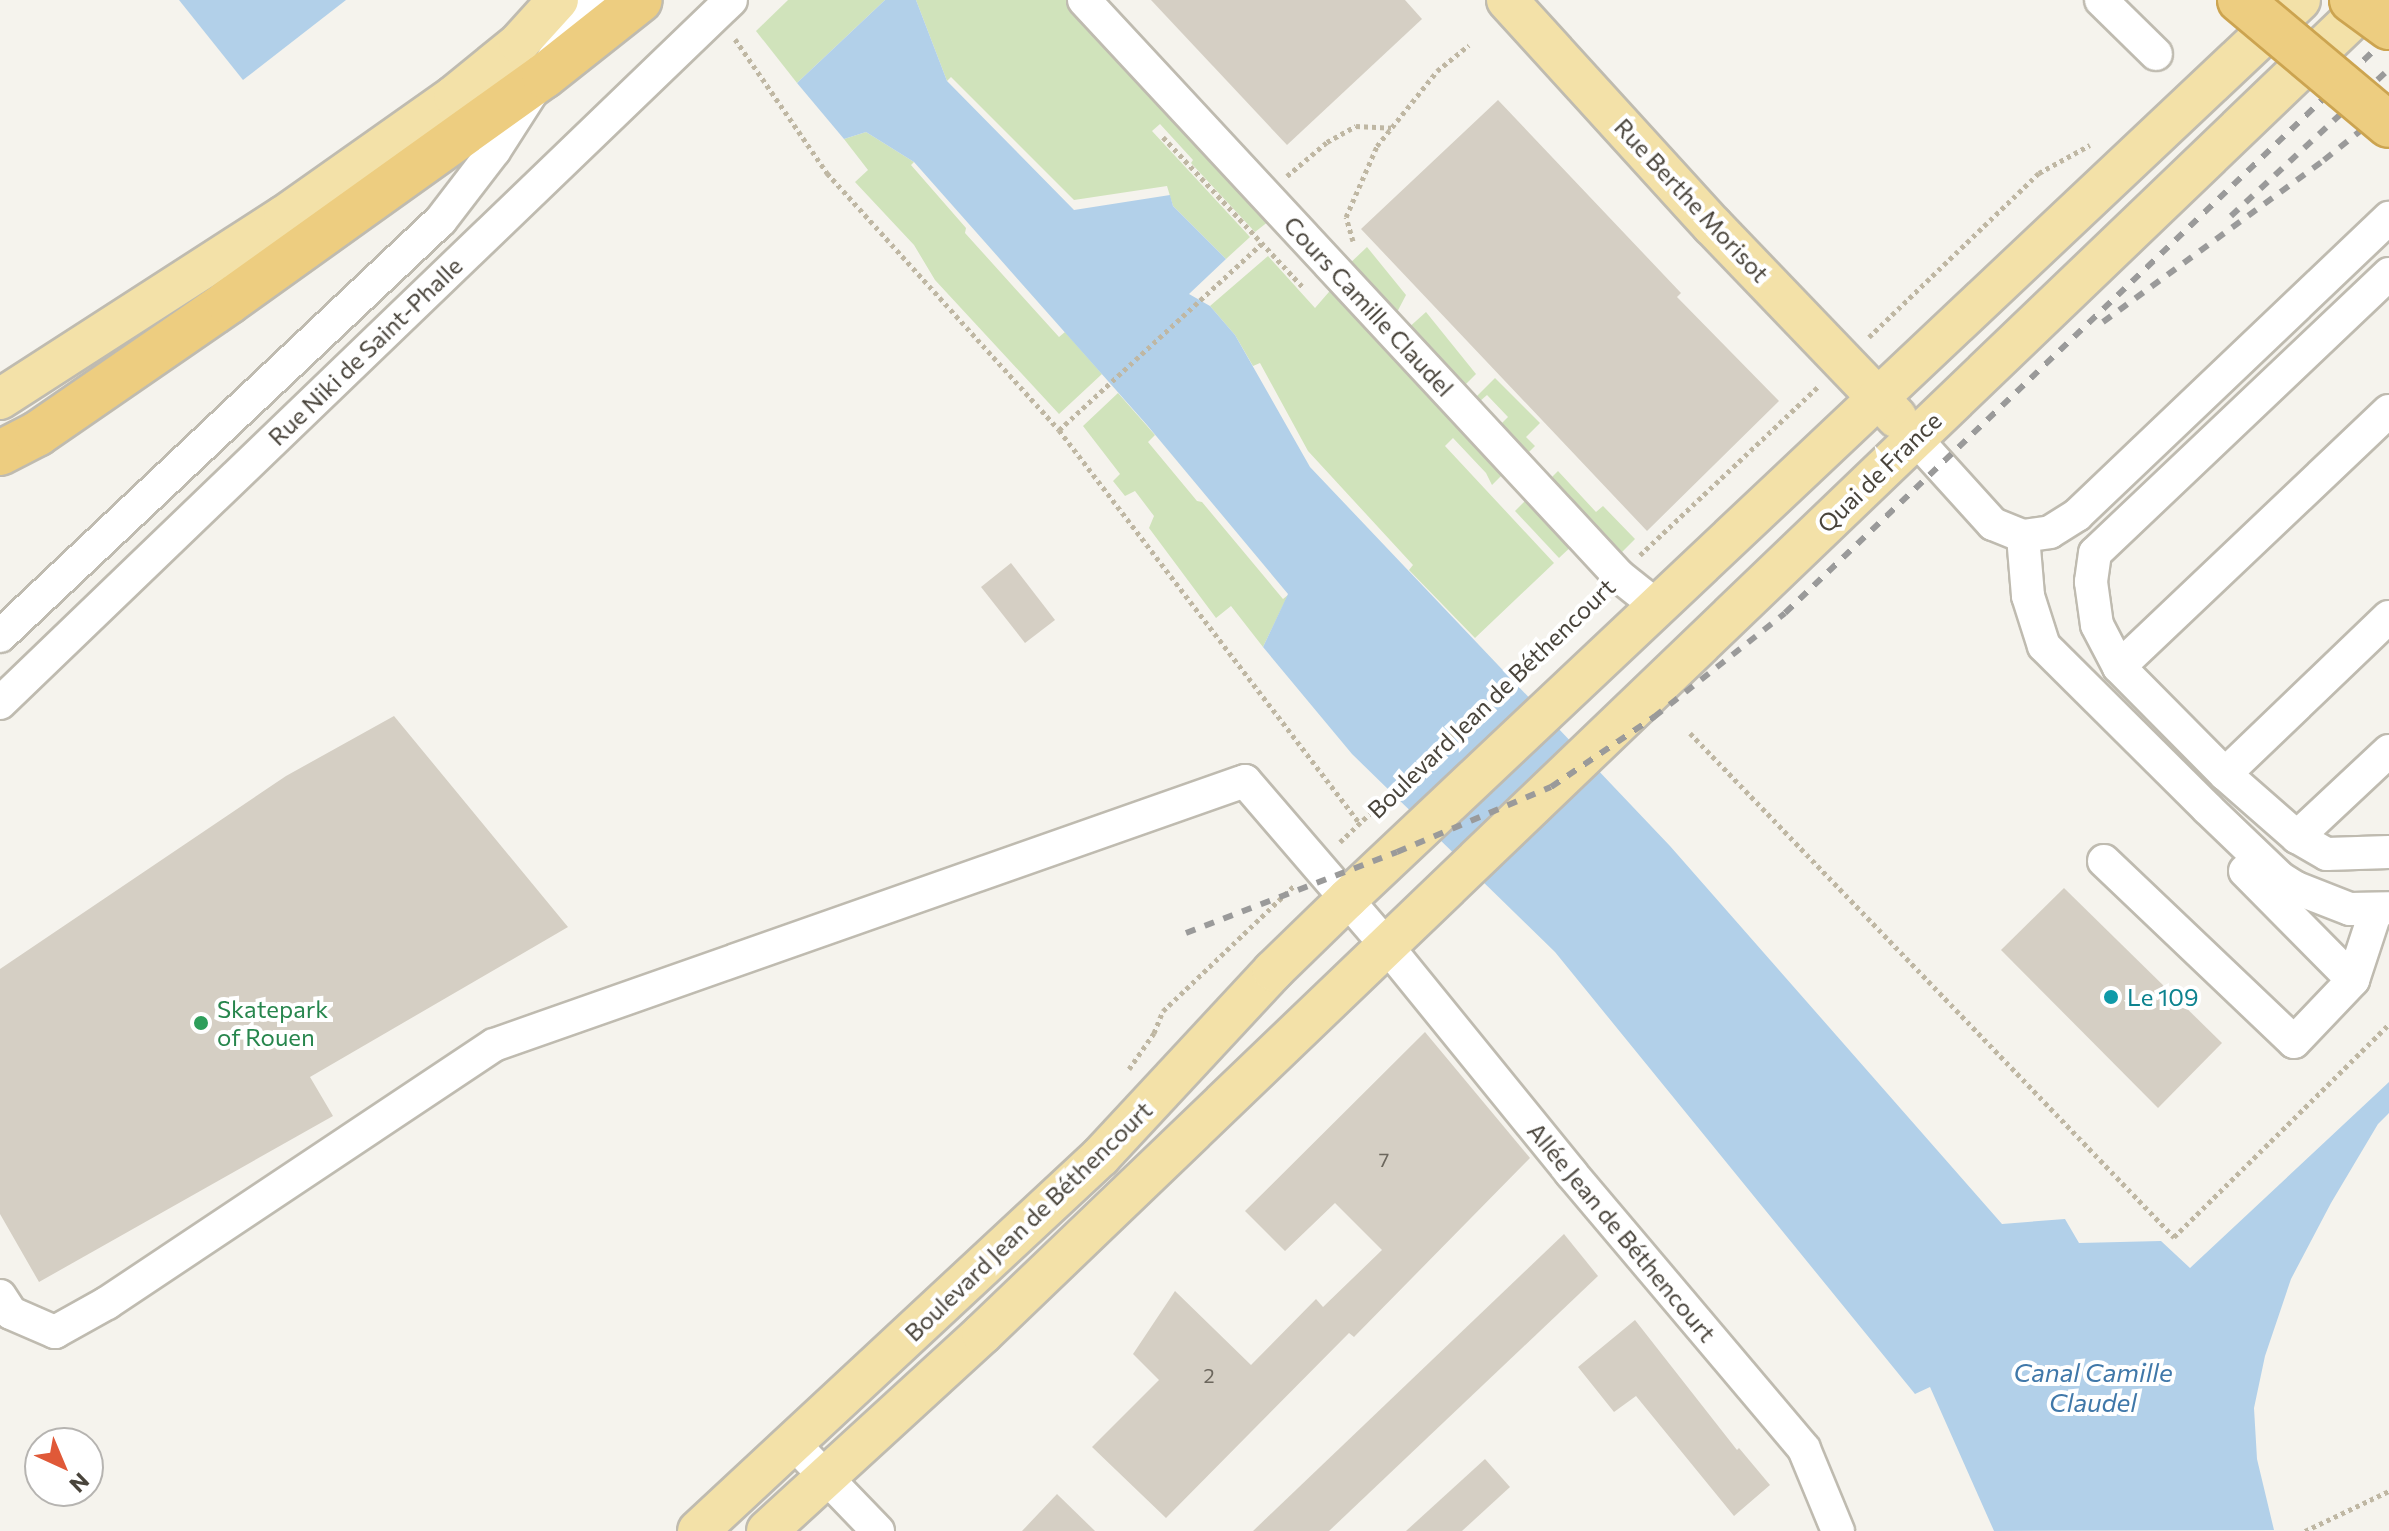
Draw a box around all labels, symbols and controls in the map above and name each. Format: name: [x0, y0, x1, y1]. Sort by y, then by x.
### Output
street label: Rue Berthe Morisot: [1609, 112, 1775, 288]
street label: Cours Camille Claudel: [1278, 210, 1460, 402]
street label: Rue Niki de Saint-Phalle: [262, 251, 468, 451]
street label: Quai de France: [1811, 406, 1947, 538]
street label: Boulevard Jean de Béthencourt: [1361, 572, 1621, 824]
place label: Le 109: [2127, 983, 2198, 1011]
marker: Le 109: [2102, 988, 2120, 1006]
place label: Skatepark of Rouen: [217, 995, 328, 1051]
marker: Skatepark of Rouen: [192, 1014, 210, 1032]
street label: Boulevard Jean de Béthencourt: [898, 1095, 1158, 1347]
street label: Allée Jean de Béthencourt: [1522, 1117, 1722, 1347]
house number: 7: [1379, 1147, 1389, 1171]
water label: Canal Camille Claudel: [2013, 1356, 2173, 1418]
house number: 2: [1203, 1363, 1215, 1387]
north arrow: [24, 1427, 104, 1507]
text: N: [64, 1468, 95, 1499]

